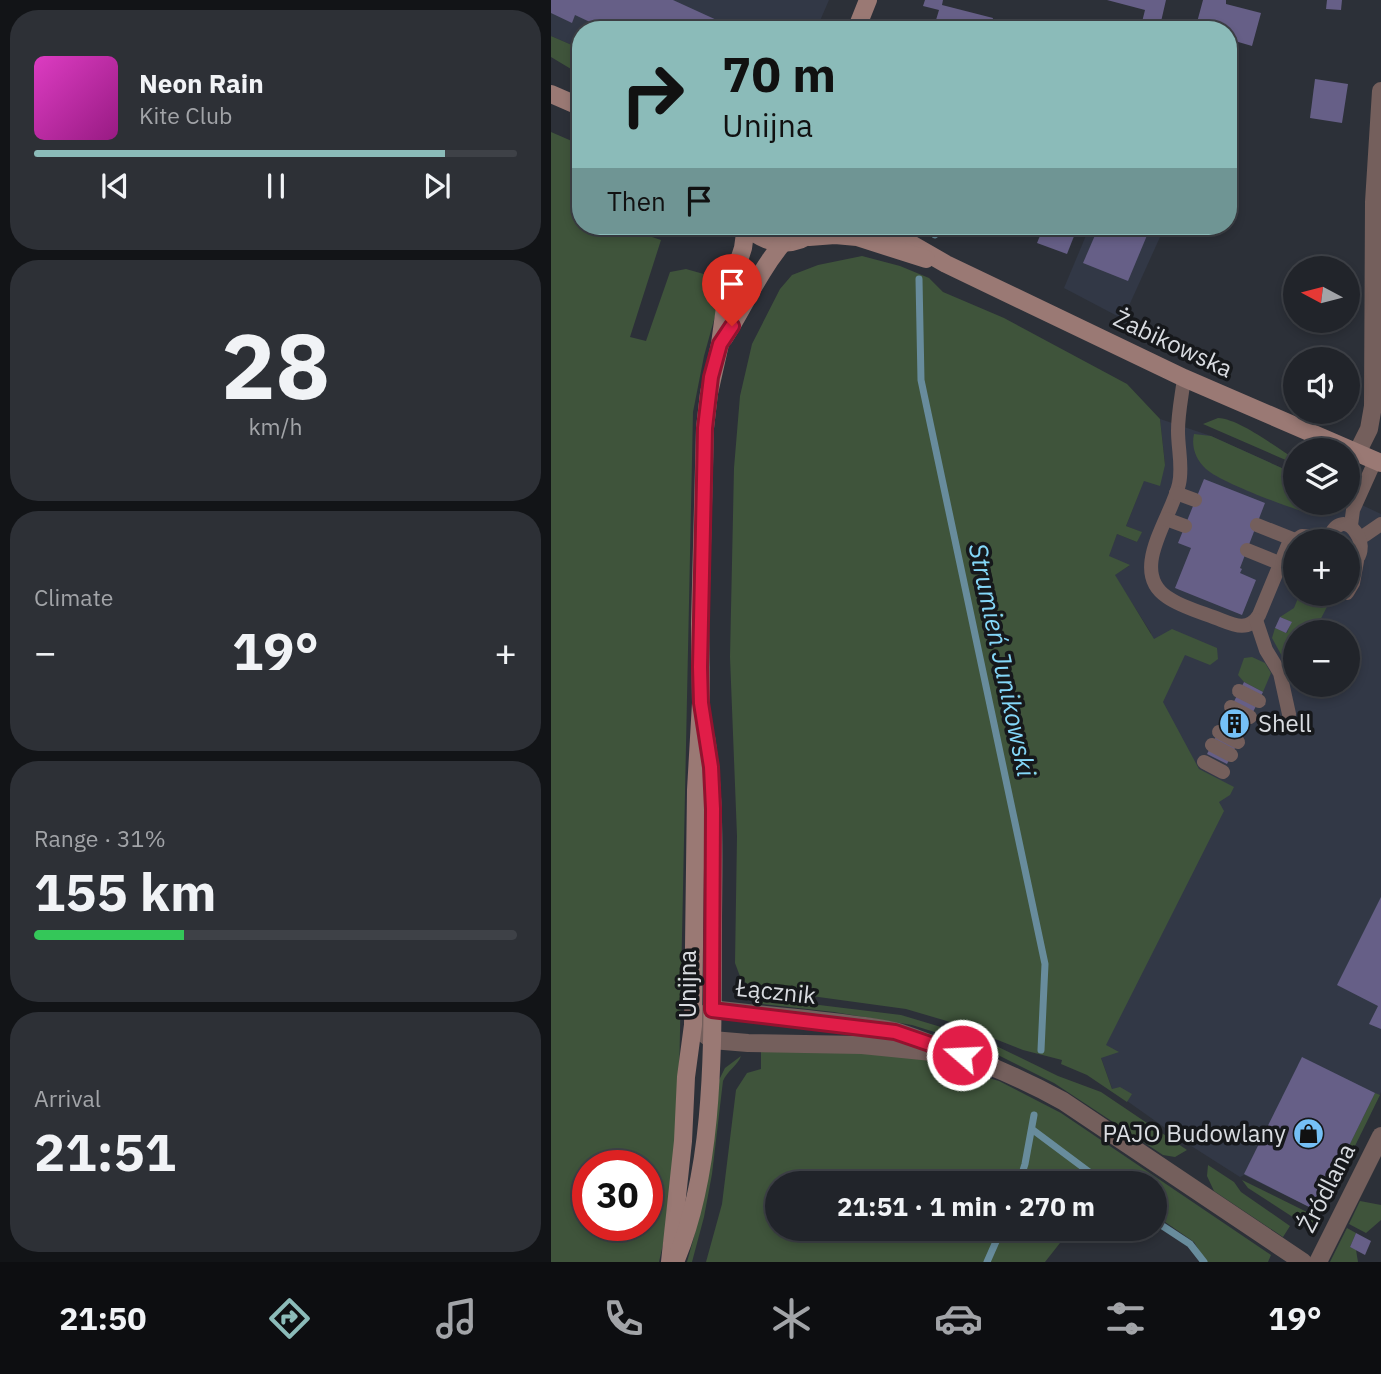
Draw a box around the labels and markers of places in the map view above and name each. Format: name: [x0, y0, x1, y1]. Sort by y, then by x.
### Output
pin: [702, 254, 762, 326]
building icon: Shell: [1218, 707, 1252, 741]
place label: Shell: [1258, 707, 1312, 739]
place label: PAJO Budowlany: [1102, 1117, 1286, 1149]
shop icon: PAJO Budowlany: [1292, 1117, 1326, 1151]

